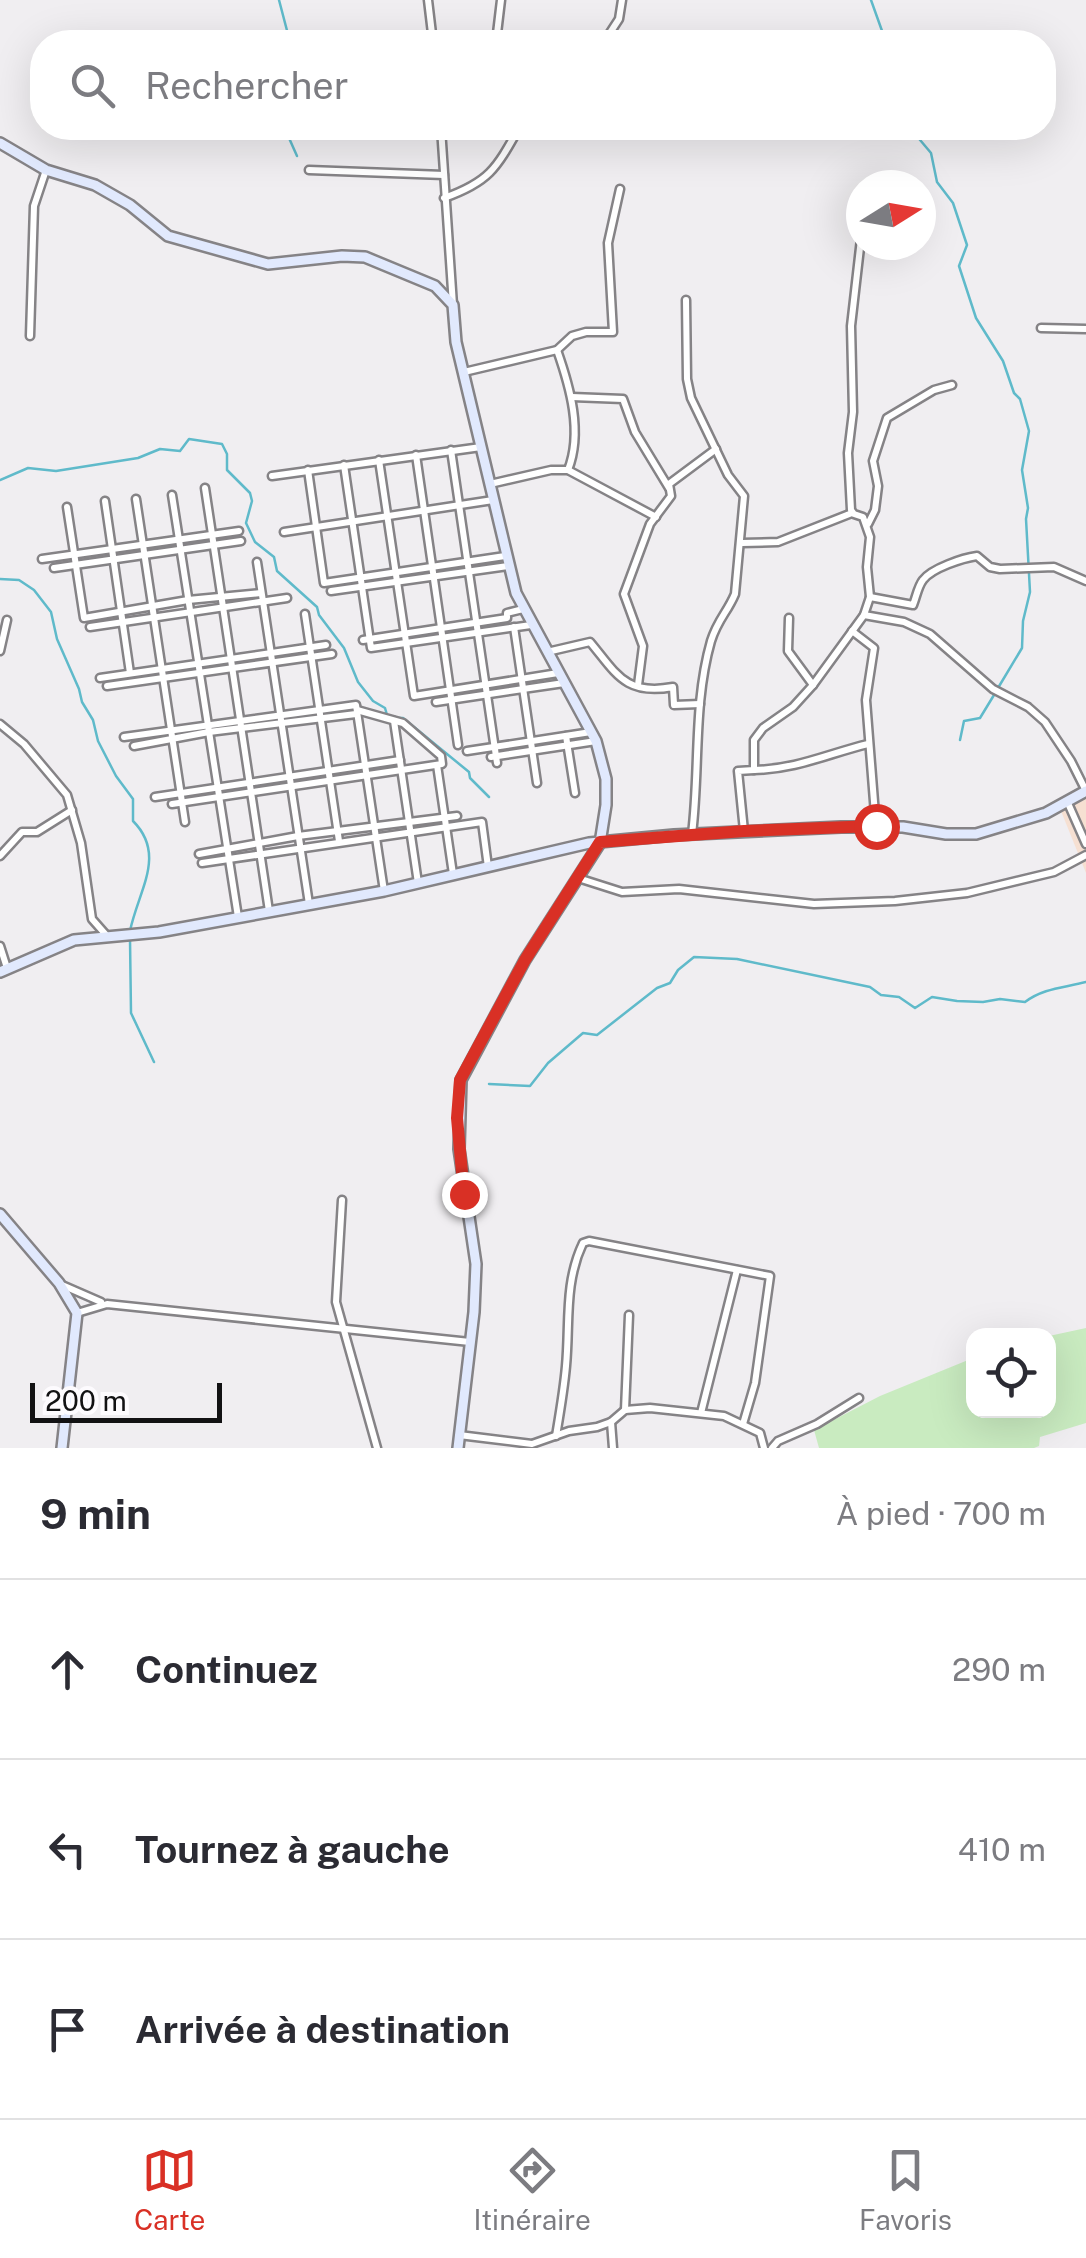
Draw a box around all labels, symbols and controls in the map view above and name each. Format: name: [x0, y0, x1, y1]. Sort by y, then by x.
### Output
search box: [30, 30, 1056, 140]
icon: search: [65, 58, 120, 113]
text: Rechercher: [145, 63, 349, 108]
north arrow: [846, 170, 936, 260]
route start: [854, 804, 900, 850]
route end: [442, 1172, 488, 1218]
map controls: [966, 1328, 1056, 1418]
button: locate: [966, 1328, 1056, 1418]
scale bar: [30, 1378, 222, 1422]
text: 200 m: [45, 1384, 127, 1417]
text: 9 min: [40, 1489, 151, 1538]
text: À pied · 700 m: [836, 1495, 1046, 1532]
icon: ahead: [40, 1642, 95, 1697]
text: Continuez: [135, 1647, 318, 1692]
text: 290 m: [952, 1651, 1046, 1688]
icon: left: [40, 1822, 95, 1877]
text: Tournez à gauche: [135, 1827, 450, 1872]
text: 410 m: [958, 1831, 1046, 1868]
icon: arrive: [40, 2002, 95, 2057]
text: Arrivée à destination: [135, 2007, 510, 2052]
tab: Carte: [134, 2143, 205, 2236]
tab: Itinéraire: [473, 2143, 591, 2236]
tab: Favoris: [859, 2143, 952, 2236]

